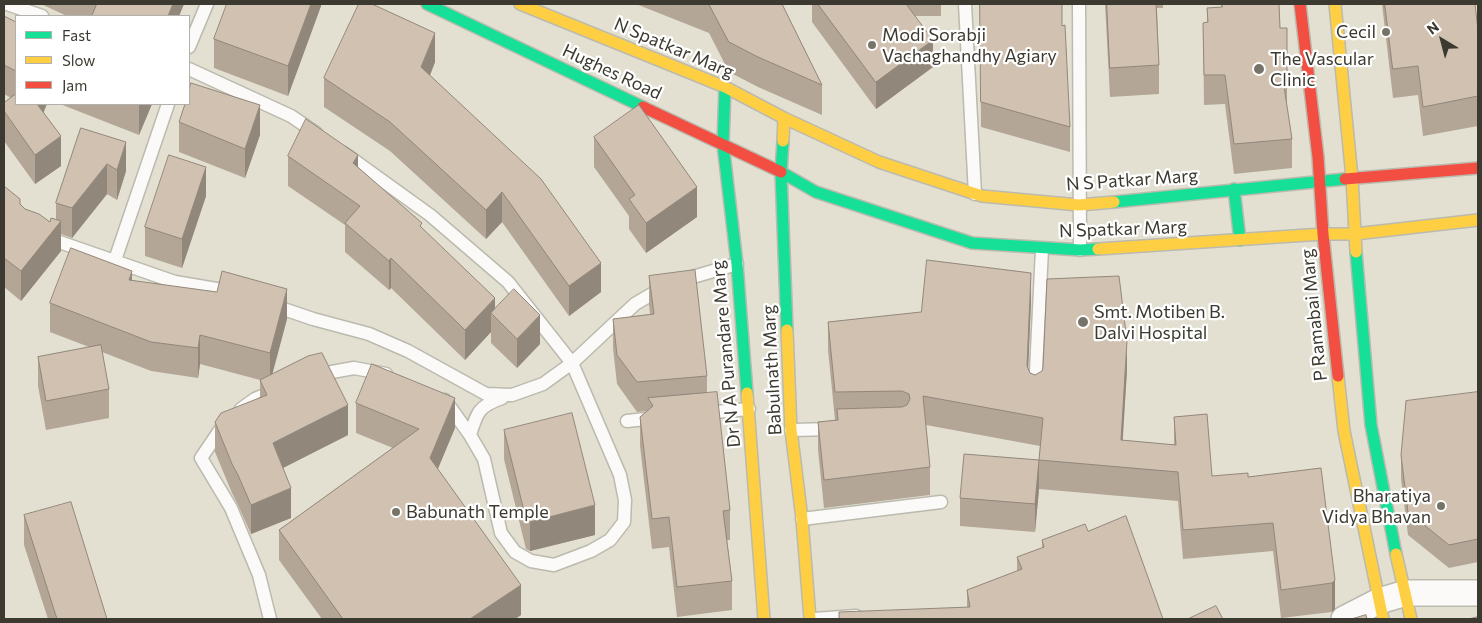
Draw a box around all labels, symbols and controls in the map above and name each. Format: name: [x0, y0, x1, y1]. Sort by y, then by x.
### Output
street label: N Spatkar Marg: [611, 13, 737, 83]
legend: [15, 15, 190, 105]
north arrow: [1417, 15, 1467, 65]
text: N: [1423, 18, 1442, 38]
place label: Cecil: [1336, 21, 1376, 43]
place label: Modi Sorabji Vachaghandhy Agiary: [882, 24, 1057, 66]
text: Fast: [62, 26, 91, 44]
marker: Cecil: [1380, 26, 1392, 38]
marker: Modi Sorabji Vachaghandhy Agiary: [866, 39, 878, 51]
street label: Hughes Road: [559, 40, 665, 104]
place label: The Vascular Clinic: [1270, 48, 1374, 90]
text: Slow: [62, 51, 95, 69]
marker: The Vascular Clinic: [1252, 62, 1266, 76]
text: Jam: [62, 76, 87, 94]
street label: N S Patkar Marg: [1065, 165, 1199, 195]
street label: N Spatkar Marg: [1059, 216, 1187, 242]
street label: P Ramabai Marg: [1296, 248, 1332, 382]
street label: Dr N A Purandare Marg: [707, 259, 745, 449]
place label: Smt. Motiben B. Dalvi Hospital: [1094, 301, 1225, 344]
street label: Babulnath Marg: [758, 304, 786, 436]
marker: Smt. Motiben B. Dalvi Hospital: [1076, 315, 1090, 329]
place label: Bharatiya Vidya Bhavan: [1322, 485, 1431, 528]
marker: Bharatiya Vidya Bhavan: [1435, 500, 1447, 512]
place label: Babunath Temple: [406, 501, 549, 523]
marker: Babunath Temple: [390, 506, 402, 518]

